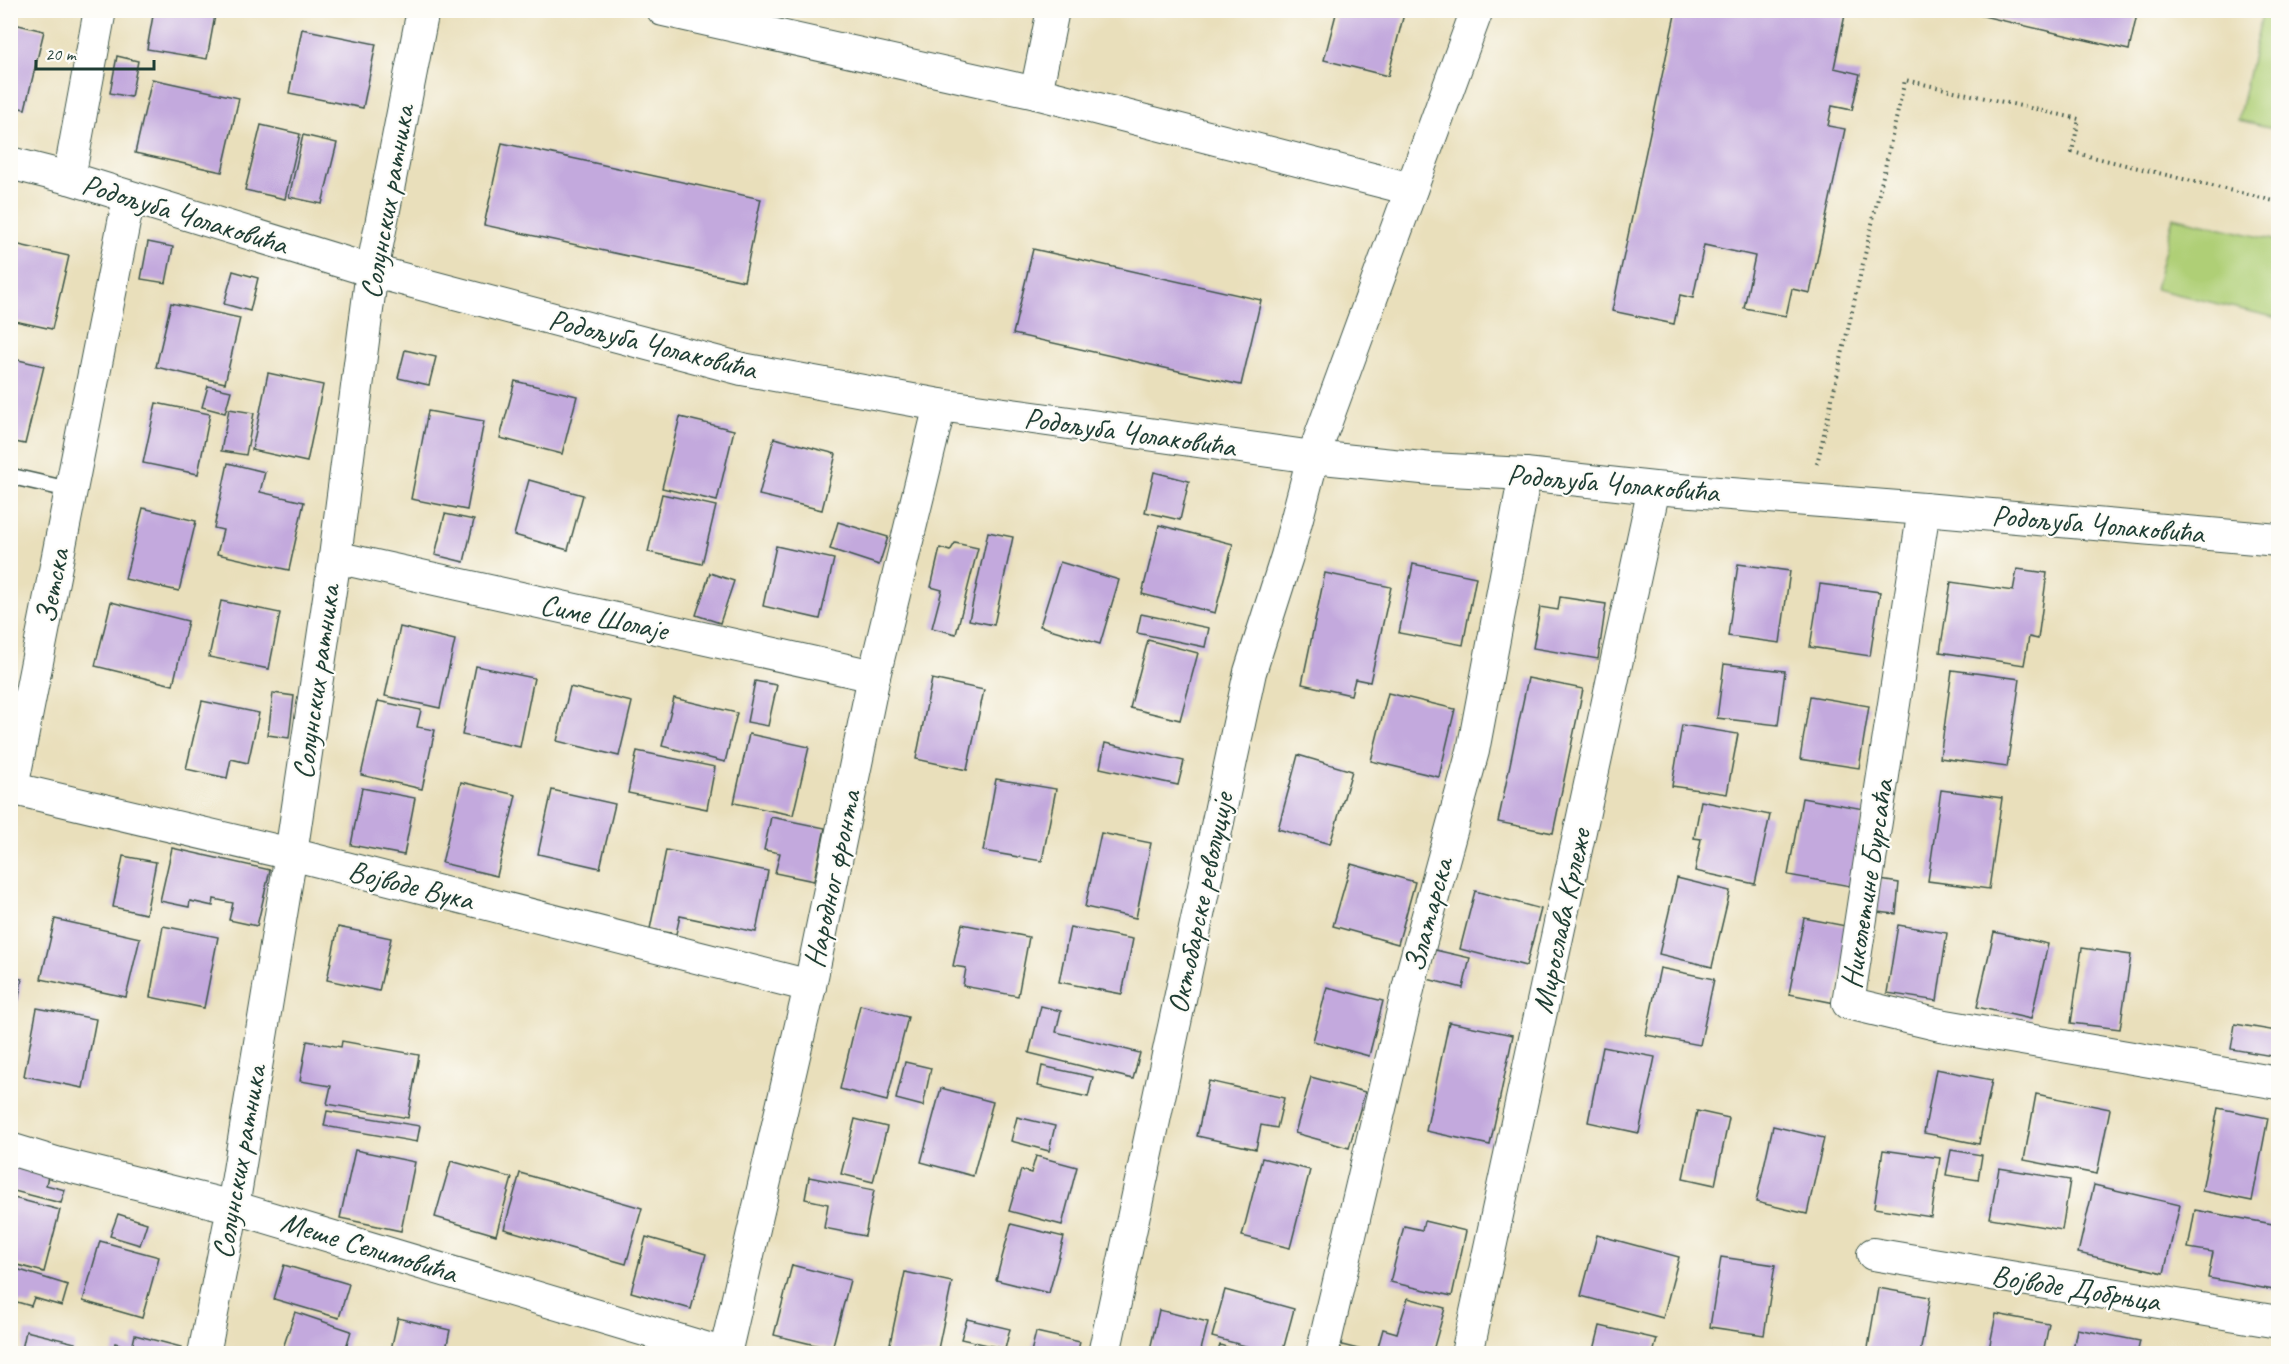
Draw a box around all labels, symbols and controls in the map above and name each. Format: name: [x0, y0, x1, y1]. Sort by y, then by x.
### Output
scale bar: [36, 33, 154, 71]
text: 20 m: [45, 43, 78, 65]
street label: Солунских ратника: [351, 100, 423, 302]
street label: Родољуба Чолаковића: [78, 165, 294, 264]
street label: Родољуба Чолаковића: [545, 300, 763, 389]
street label: Родољуба Чолаковића: [1022, 398, 1240, 466]
street label: Родољуба Чолаковића: [1505, 455, 1723, 511]
street label: Родољуба Чолаковића: [1990, 496, 2208, 552]
street label: Зетска: [26, 544, 78, 626]
street label: Солунских ратника: [284, 580, 349, 781]
street label: Симе Шолаје: [537, 585, 673, 650]
street label: Николетине Бурсаћа: [1832, 775, 1903, 991]
street label: Народног фронта: [795, 785, 870, 971]
street label: Октобарске револуције: [1158, 787, 1242, 1017]
street label: Мирослава Крлеже: [1523, 823, 1600, 1017]
street label: Војводе Вука: [345, 851, 479, 919]
street label: Златарска: [1395, 852, 1462, 976]
street label: Солунских ратника: [203, 1060, 275, 1262]
street label: Меше Селимовића: [276, 1202, 463, 1292]
street label: Војводе Добрњца: [1989, 1256, 2165, 1320]

